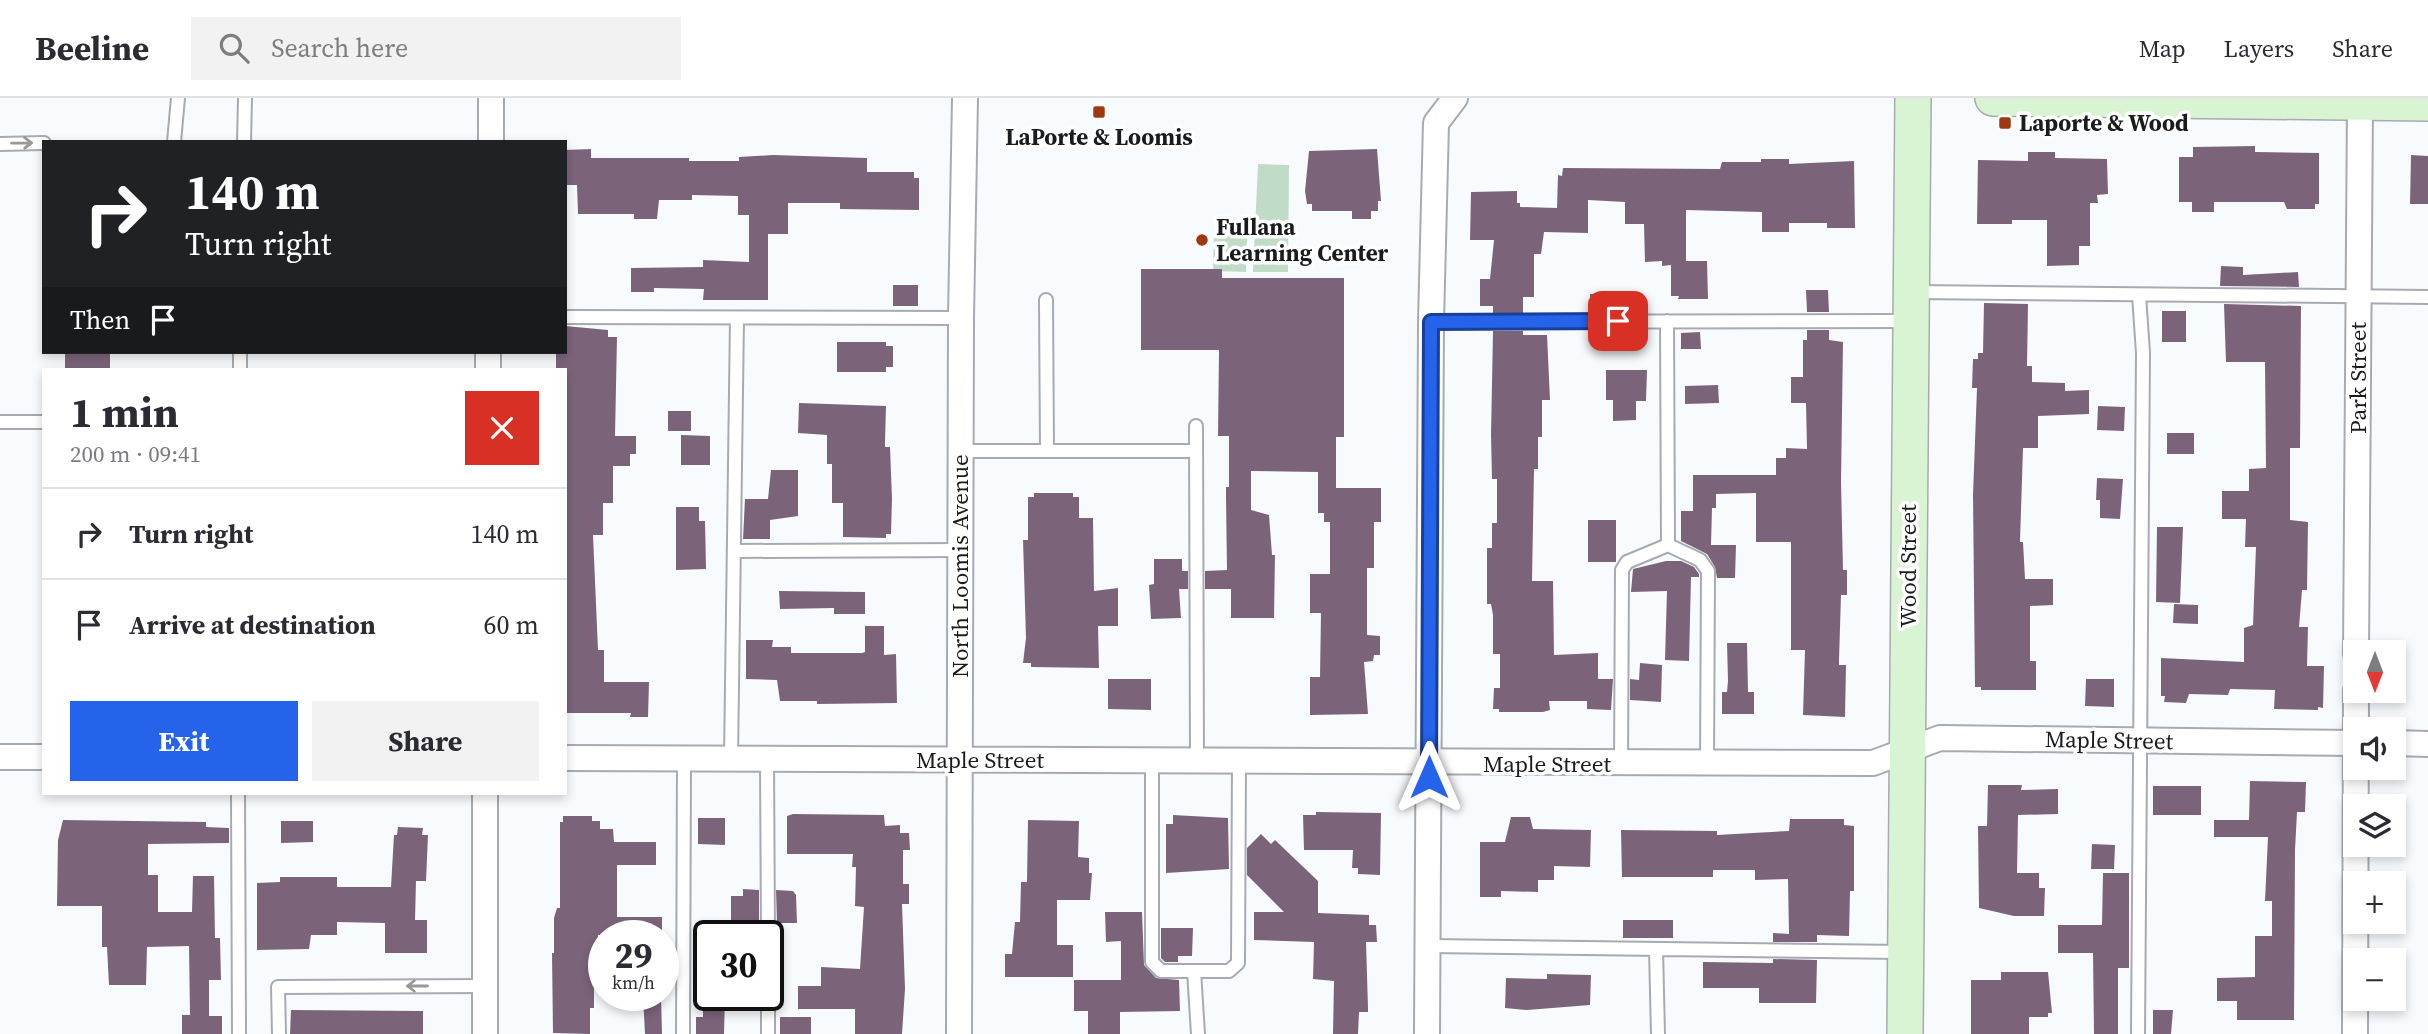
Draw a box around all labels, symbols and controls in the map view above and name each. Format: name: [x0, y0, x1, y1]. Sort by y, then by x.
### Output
search box: [191, 17, 681, 80]
text: Beeline: [35, 26, 149, 71]
icon: search: [215, 29, 253, 67]
text: Search here: [271, 30, 408, 66]
text: Map: [2139, 32, 2186, 65]
text: Layers: [2224, 32, 2294, 65]
text: Share: [2332, 32, 2393, 65]
marker: LaPorte & Loomis: [1091, 104, 1107, 120]
place label: Laporte & Wood: [2019, 107, 2189, 139]
marker: Laporte & Wood: [1997, 115, 2013, 131]
place label: LaPorte & Loomis: [1005, 121, 1193, 153]
one-way arrow: [10, 137, 33, 150]
text: 140 m: [185, 158, 320, 225]
icon: right: [70, 168, 161, 259]
place label: Fullana Learning Center: [1216, 211, 1389, 269]
text: Turn right: [185, 222, 331, 266]
marker: Fullana Learning Center: [1194, 232, 1210, 248]
pin: [1588, 291, 1648, 351]
icon: arrive: [144, 301, 182, 339]
text: Then: [70, 302, 130, 338]
icon: arrive: [1599, 302, 1637, 340]
street label: Park Street: [2342, 321, 2374, 434]
text: 1 min: [70, 383, 179, 441]
button: close: [465, 391, 539, 465]
text: 200 m · 09:41: [70, 438, 201, 470]
street label: North Loomis Avenue: [944, 454, 976, 678]
street label: Wood Street: [1892, 504, 1924, 628]
icon: right: [70, 515, 108, 553]
text: Turn right: [129, 516, 253, 552]
text: 140 m: [471, 516, 539, 552]
icon: arrive: [70, 606, 108, 644]
text: Arrive at destination: [129, 607, 376, 643]
text: 60 m: [484, 607, 539, 643]
north arrow: [2343, 640, 2406, 704]
map controls: [2343, 640, 2406, 1011]
button: Exit: [70, 701, 298, 781]
button: Share: [312, 701, 539, 781]
button: sound: [2343, 717, 2406, 780]
street label: Maple Street: [2045, 723, 2174, 757]
position arrow: [1392, 740, 1466, 814]
street label: Maple Street: [916, 744, 1045, 776]
street label: Maple Street: [1483, 748, 1612, 780]
button: layers: [2343, 794, 2406, 857]
button: +: [2343, 871, 2406, 934]
speed limit sign: 30: [693, 920, 784, 1011]
text: 29: [615, 932, 652, 980]
button: −: [2343, 948, 2406, 1011]
text: km/h: [612, 970, 655, 995]
one-way arrow: [405, 979, 428, 993]

